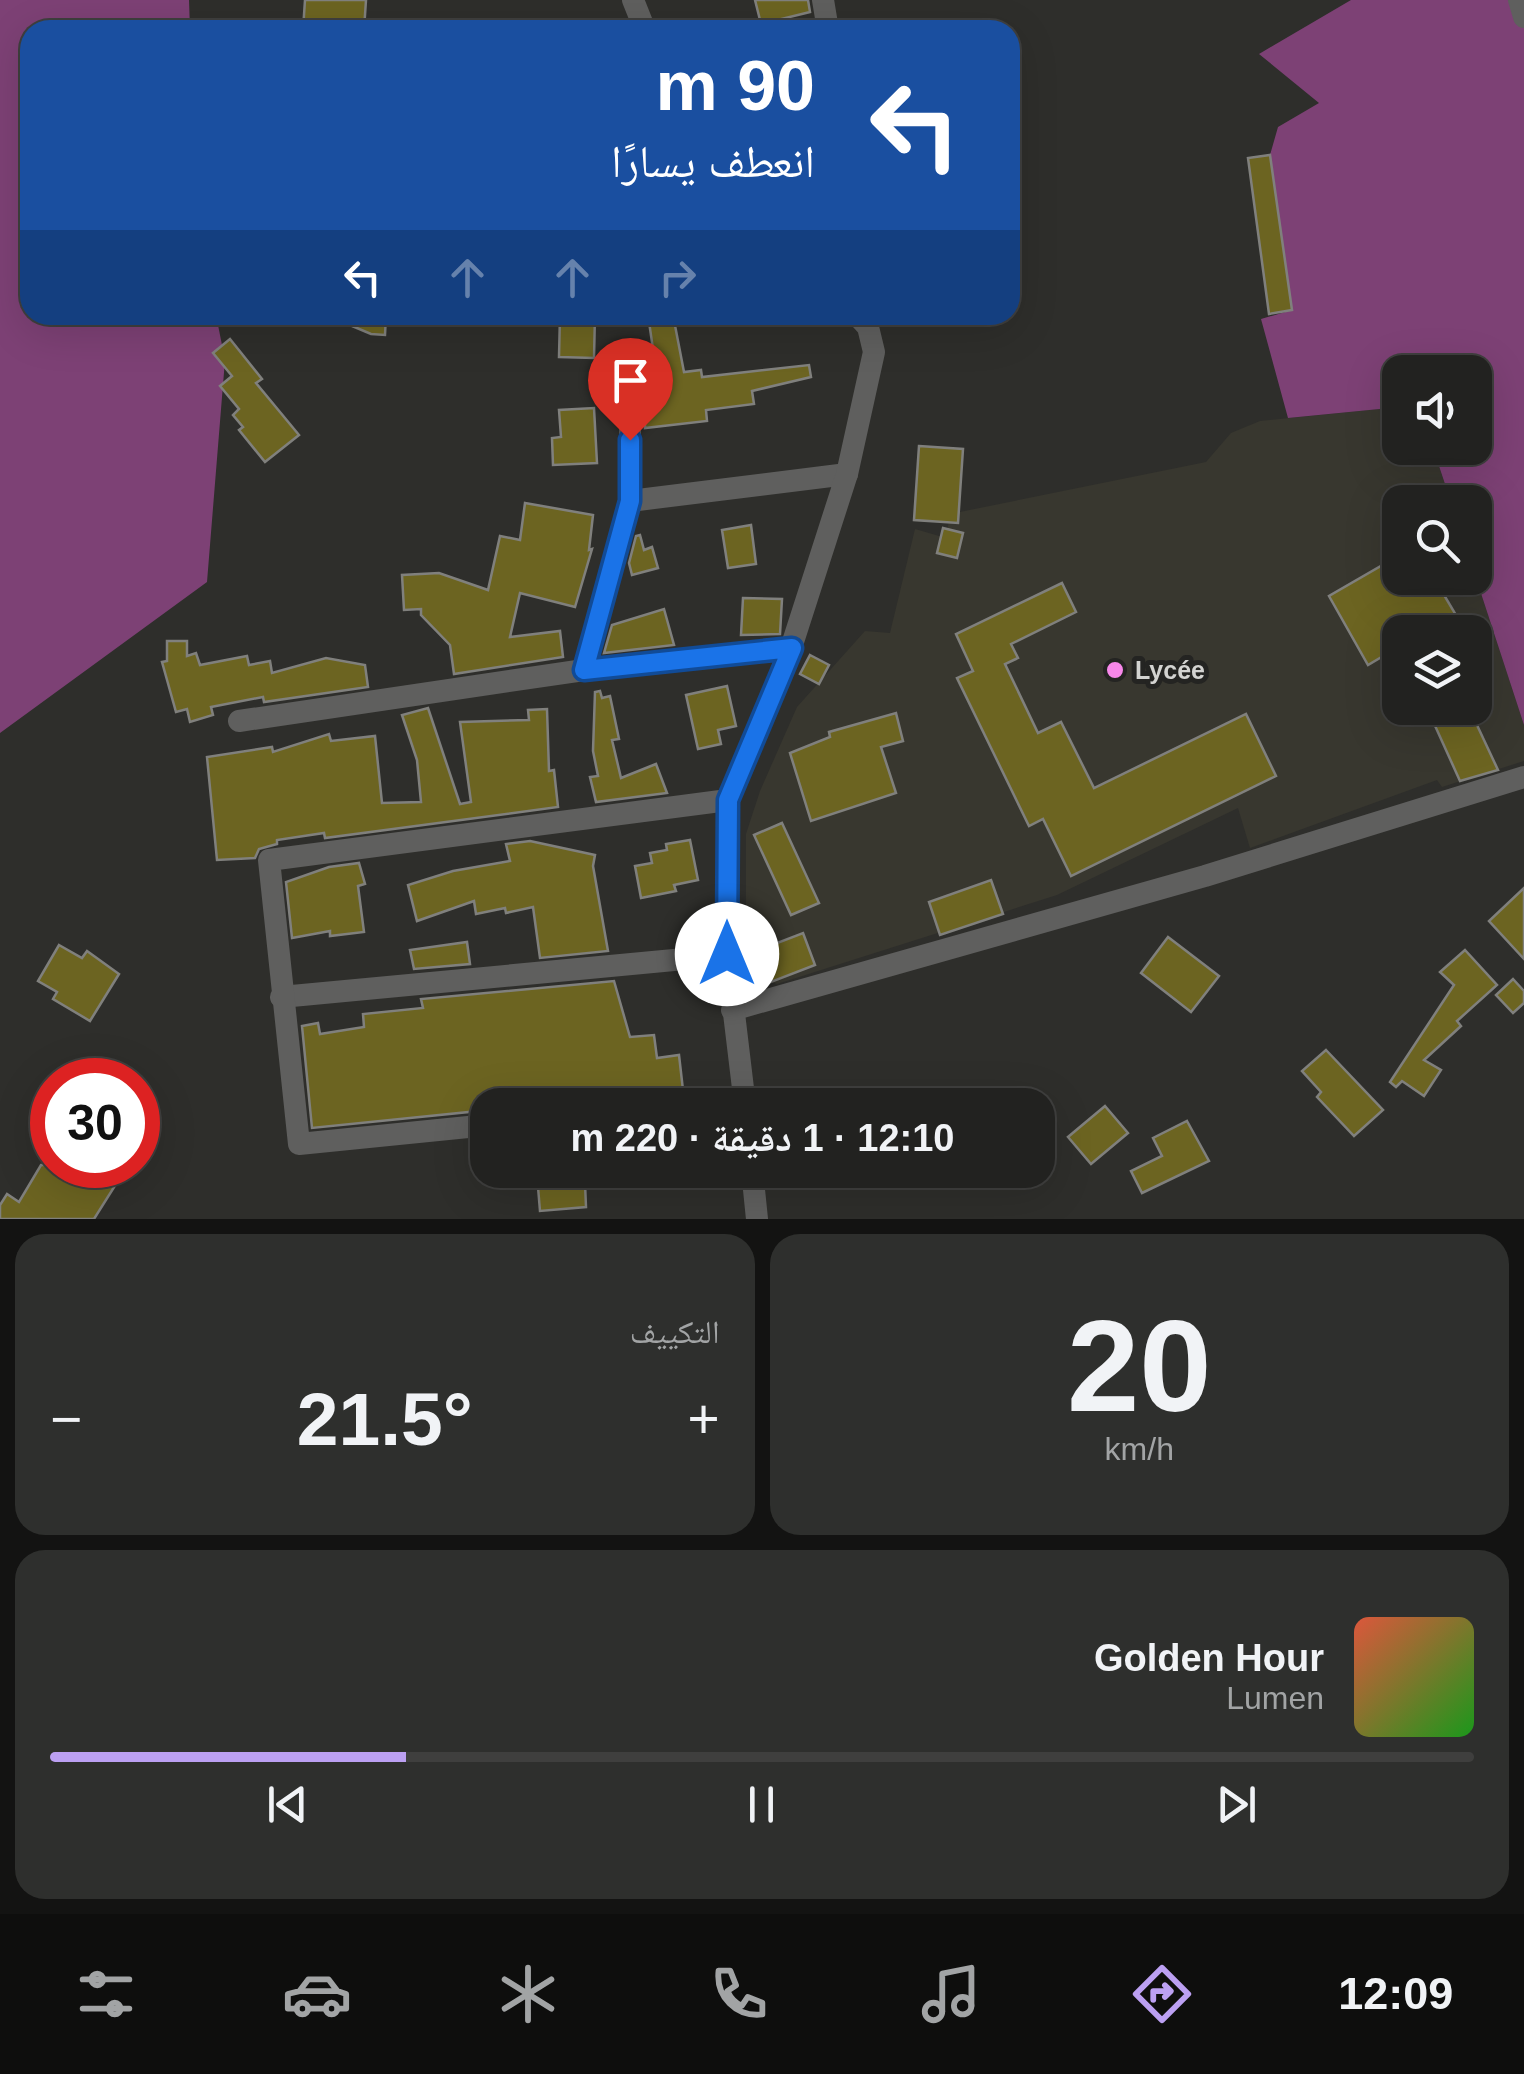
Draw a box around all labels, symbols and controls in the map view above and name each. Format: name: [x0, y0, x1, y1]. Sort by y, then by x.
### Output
text: 90 m: [655, 47, 815, 125]
icon: left: [850, 60, 980, 190]
text: انعطف يسارًا: [611, 136, 815, 187]
icon: left: [335, 250, 390, 305]
icon: ahead: [440, 250, 495, 305]
icon: ahead: [545, 250, 600, 305]
icon: right: [650, 250, 705, 305]
pin: [588, 338, 673, 441]
icon: arrive: [603, 353, 658, 408]
map controls: [1382, 355, 1492, 725]
button: sound: [1382, 355, 1492, 465]
button: search: [1382, 485, 1492, 595]
button: layers: [1382, 615, 1492, 725]
place label: Lycée: [1135, 656, 1205, 684]
marker: Lycée: [1104, 659, 1126, 681]
position arrow: [675, 902, 779, 1006]
speed limit sign: 30: [30, 1058, 160, 1188]
text: 12:10 · 1 دقيقة · 220 m: [570, 1117, 955, 1159]
text: 20: [1067, 1293, 1212, 1439]
text: التكييف: [630, 1314, 720, 1350]
text: 21.5°: [297, 1377, 473, 1461]
text: −: [50, 1388, 82, 1450]
text: +: [687, 1388, 720, 1450]
text: km/h: [1105, 1431, 1174, 1467]
text: Golden Hour: [1094, 1637, 1324, 1679]
text: Lumen: [1226, 1680, 1324, 1716]
icon: previous: [260, 1777, 315, 1832]
icon: pause: [734, 1777, 789, 1832]
icon: next: [1209, 1777, 1264, 1832]
icon: filters: [71, 1959, 141, 2029]
icon: car: [282, 1959, 352, 2029]
icon: climate: [493, 1959, 563, 2029]
icon: phone: [704, 1959, 774, 2029]
icon: music: [916, 1959, 986, 2029]
icon: directions: [1127, 1959, 1197, 2029]
text: 12:09: [1338, 1968, 1453, 2019]

